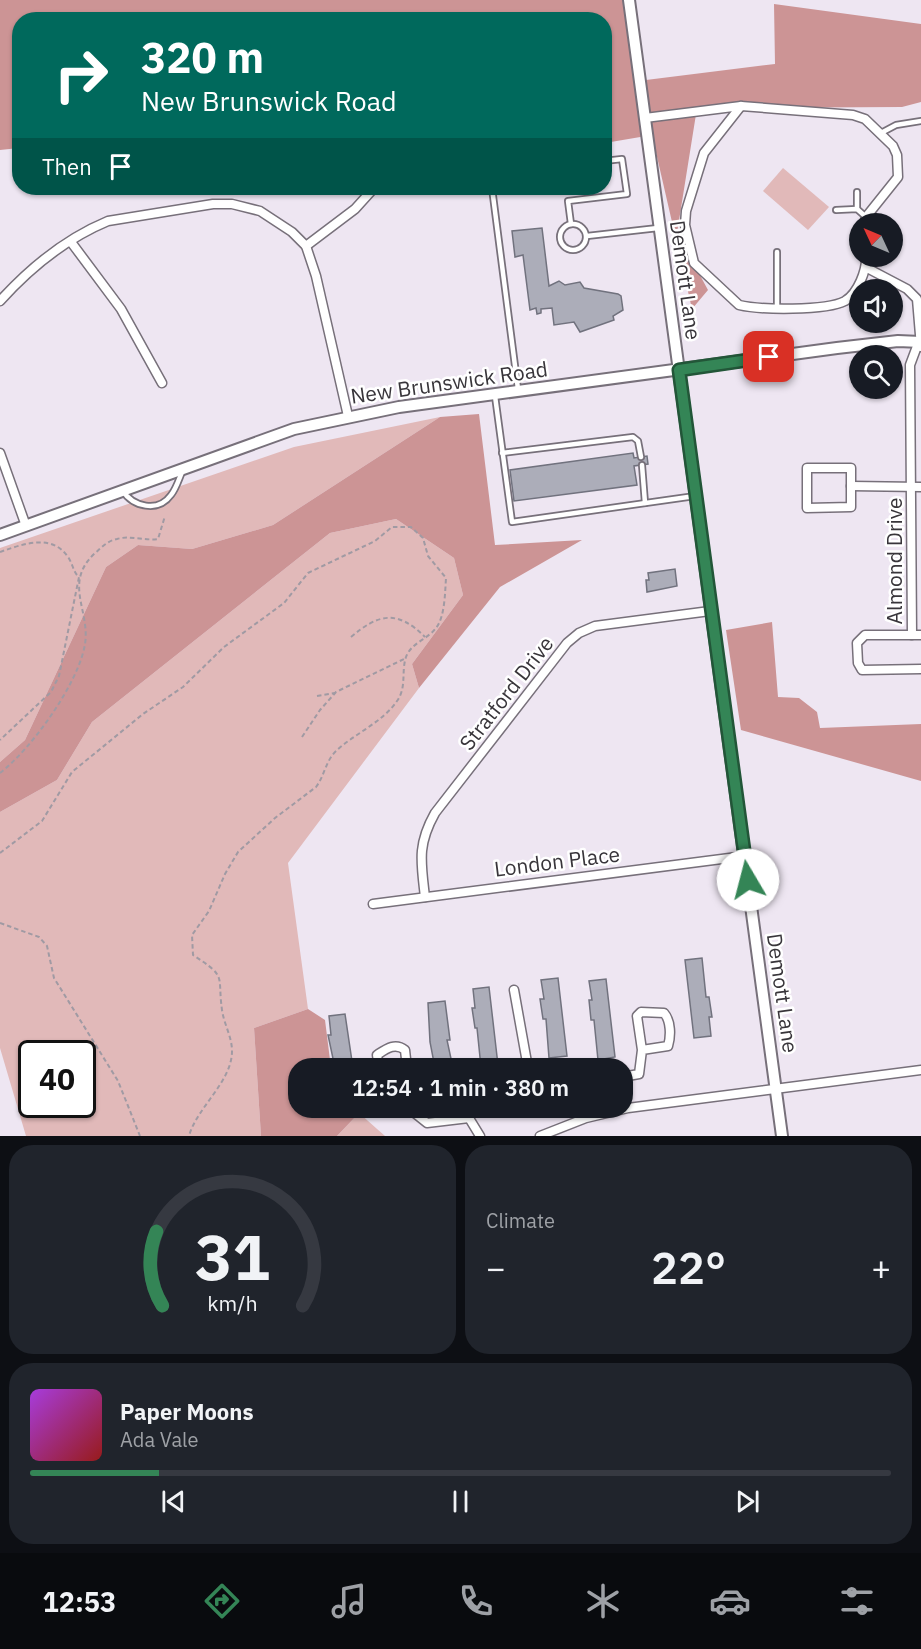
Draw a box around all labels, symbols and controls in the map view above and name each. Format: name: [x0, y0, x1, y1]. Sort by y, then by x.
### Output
text: 320 m: [141, 30, 264, 85]
icon: right: [42, 36, 120, 114]
text: New Brunswick Road: [141, 83, 397, 118]
icon: arrive: [104, 150, 137, 183]
text: Then: [42, 152, 92, 181]
north arrow: [849, 213, 903, 267]
map controls: [849, 213, 903, 399]
street label: Demott Lane: [664, 218, 708, 342]
button: sound: [849, 279, 903, 333]
pin: [743, 331, 794, 382]
icon: arrive: [752, 340, 785, 373]
button: search: [849, 345, 903, 399]
street label: New Brunswick Road: [349, 354, 549, 410]
street label: Almond Drive: [880, 497, 908, 625]
street label: Stratford Drive: [453, 630, 559, 756]
street label: London Place: [493, 839, 621, 883]
position arrow: [716, 848, 780, 912]
street label: Demott Lane: [761, 931, 805, 1055]
speed limit sign: 40: [18, 1040, 96, 1118]
text: 12:54 · 1 min · 380 m: [352, 1073, 569, 1102]
text: Climate: [486, 1207, 555, 1234]
text: 31: [195, 1216, 270, 1297]
text: 22°: [651, 1238, 726, 1296]
text: −: [486, 1246, 506, 1289]
text: +: [871, 1246, 891, 1289]
text: km/h: [207, 1290, 258, 1318]
text: Paper Moons: [120, 1397, 253, 1426]
text: Ada Vale: [120, 1426, 199, 1453]
icon: previous: [157, 1485, 190, 1518]
icon: pause: [444, 1485, 477, 1518]
icon: next: [731, 1485, 764, 1518]
icon: directions: [201, 1580, 243, 1622]
icon: music: [328, 1580, 370, 1622]
icon: phone: [455, 1580, 497, 1622]
icon: climate: [582, 1580, 624, 1622]
icon: car: [709, 1580, 751, 1622]
icon: filters: [836, 1580, 878, 1622]
text: 12:53: [43, 1584, 116, 1619]

